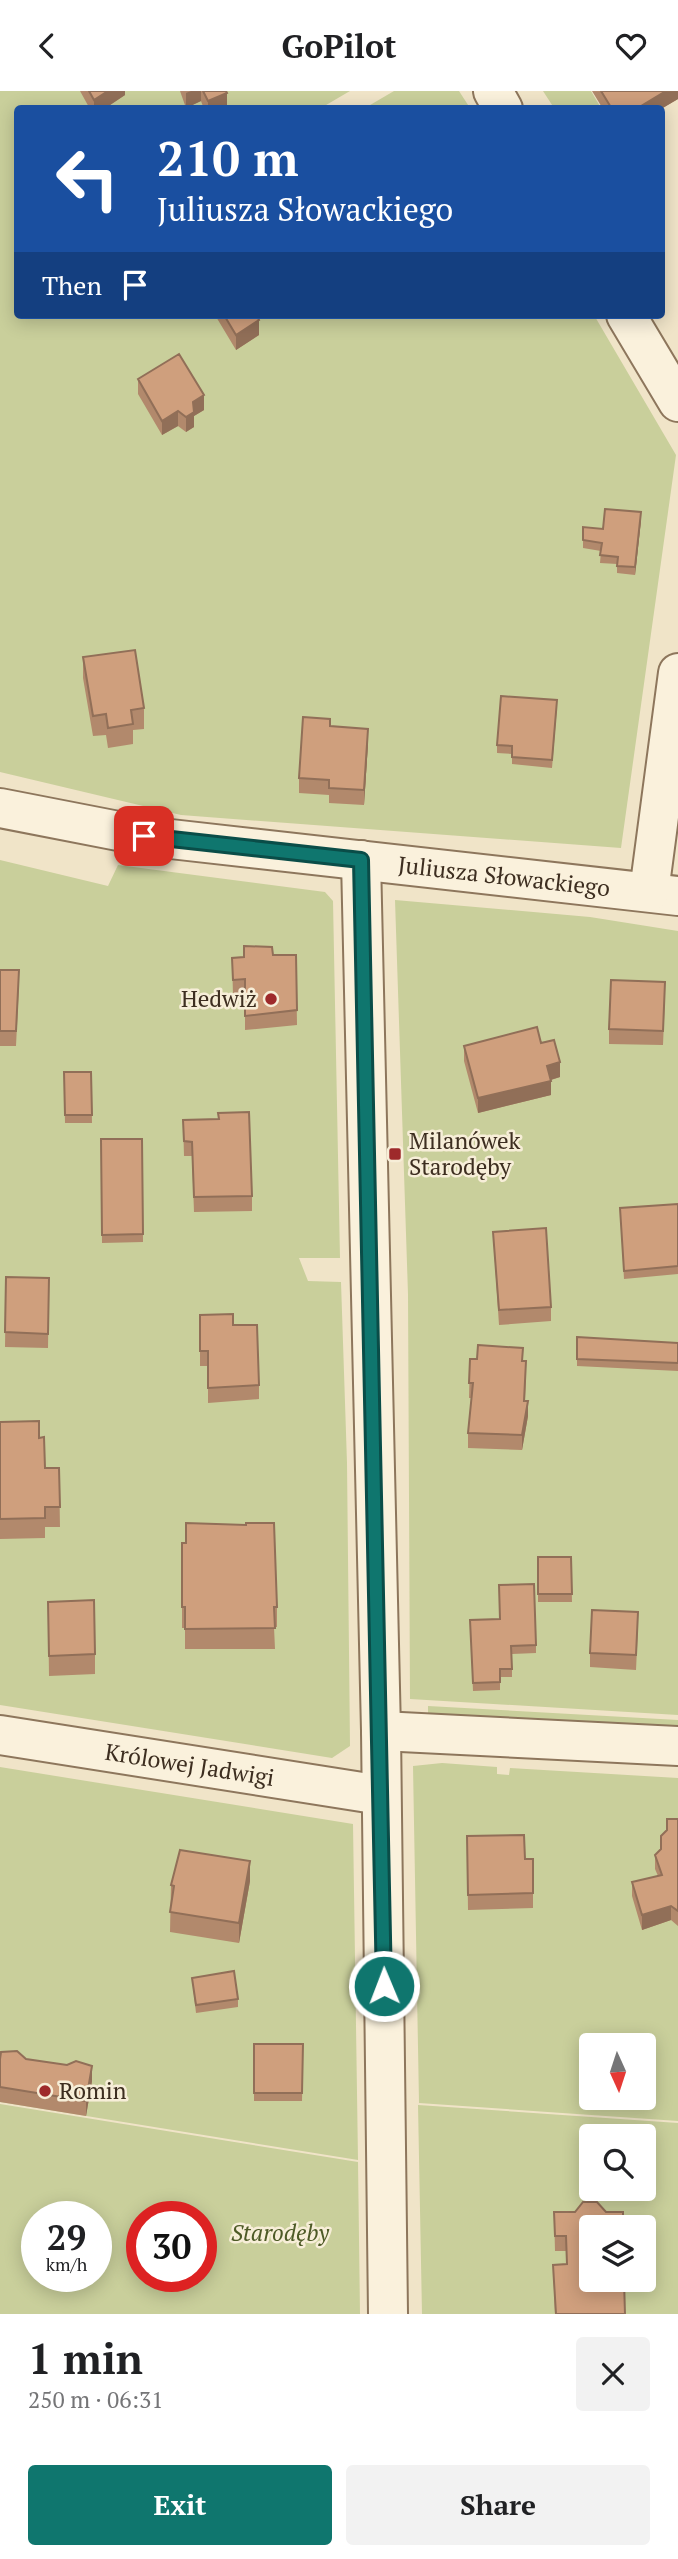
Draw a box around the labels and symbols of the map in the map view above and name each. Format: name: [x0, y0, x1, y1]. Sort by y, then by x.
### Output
pin: [114, 806, 174, 866]
street label: Juliusza Słowackiego: [396, 849, 612, 903]
place label: Hedwiż: [181, 983, 257, 1014]
marker: Hedwiż: [263, 991, 279, 1007]
place label: Milanówek Starodęby: [409, 1125, 521, 1182]
marker: Milanówek Starodęby: [387, 1146, 403, 1162]
street label: Królowej Jadwigi: [103, 1736, 277, 1793]
position arrow: [347, 1949, 421, 2023]
north arrow: [579, 2033, 656, 2111]
place label: Romin: [59, 2075, 127, 2106]
marker: Romin: [37, 2083, 53, 2099]
speed limit sign: 30: [126, 2201, 217, 2292]
park label: Starodęby: [231, 2217, 330, 2248]

